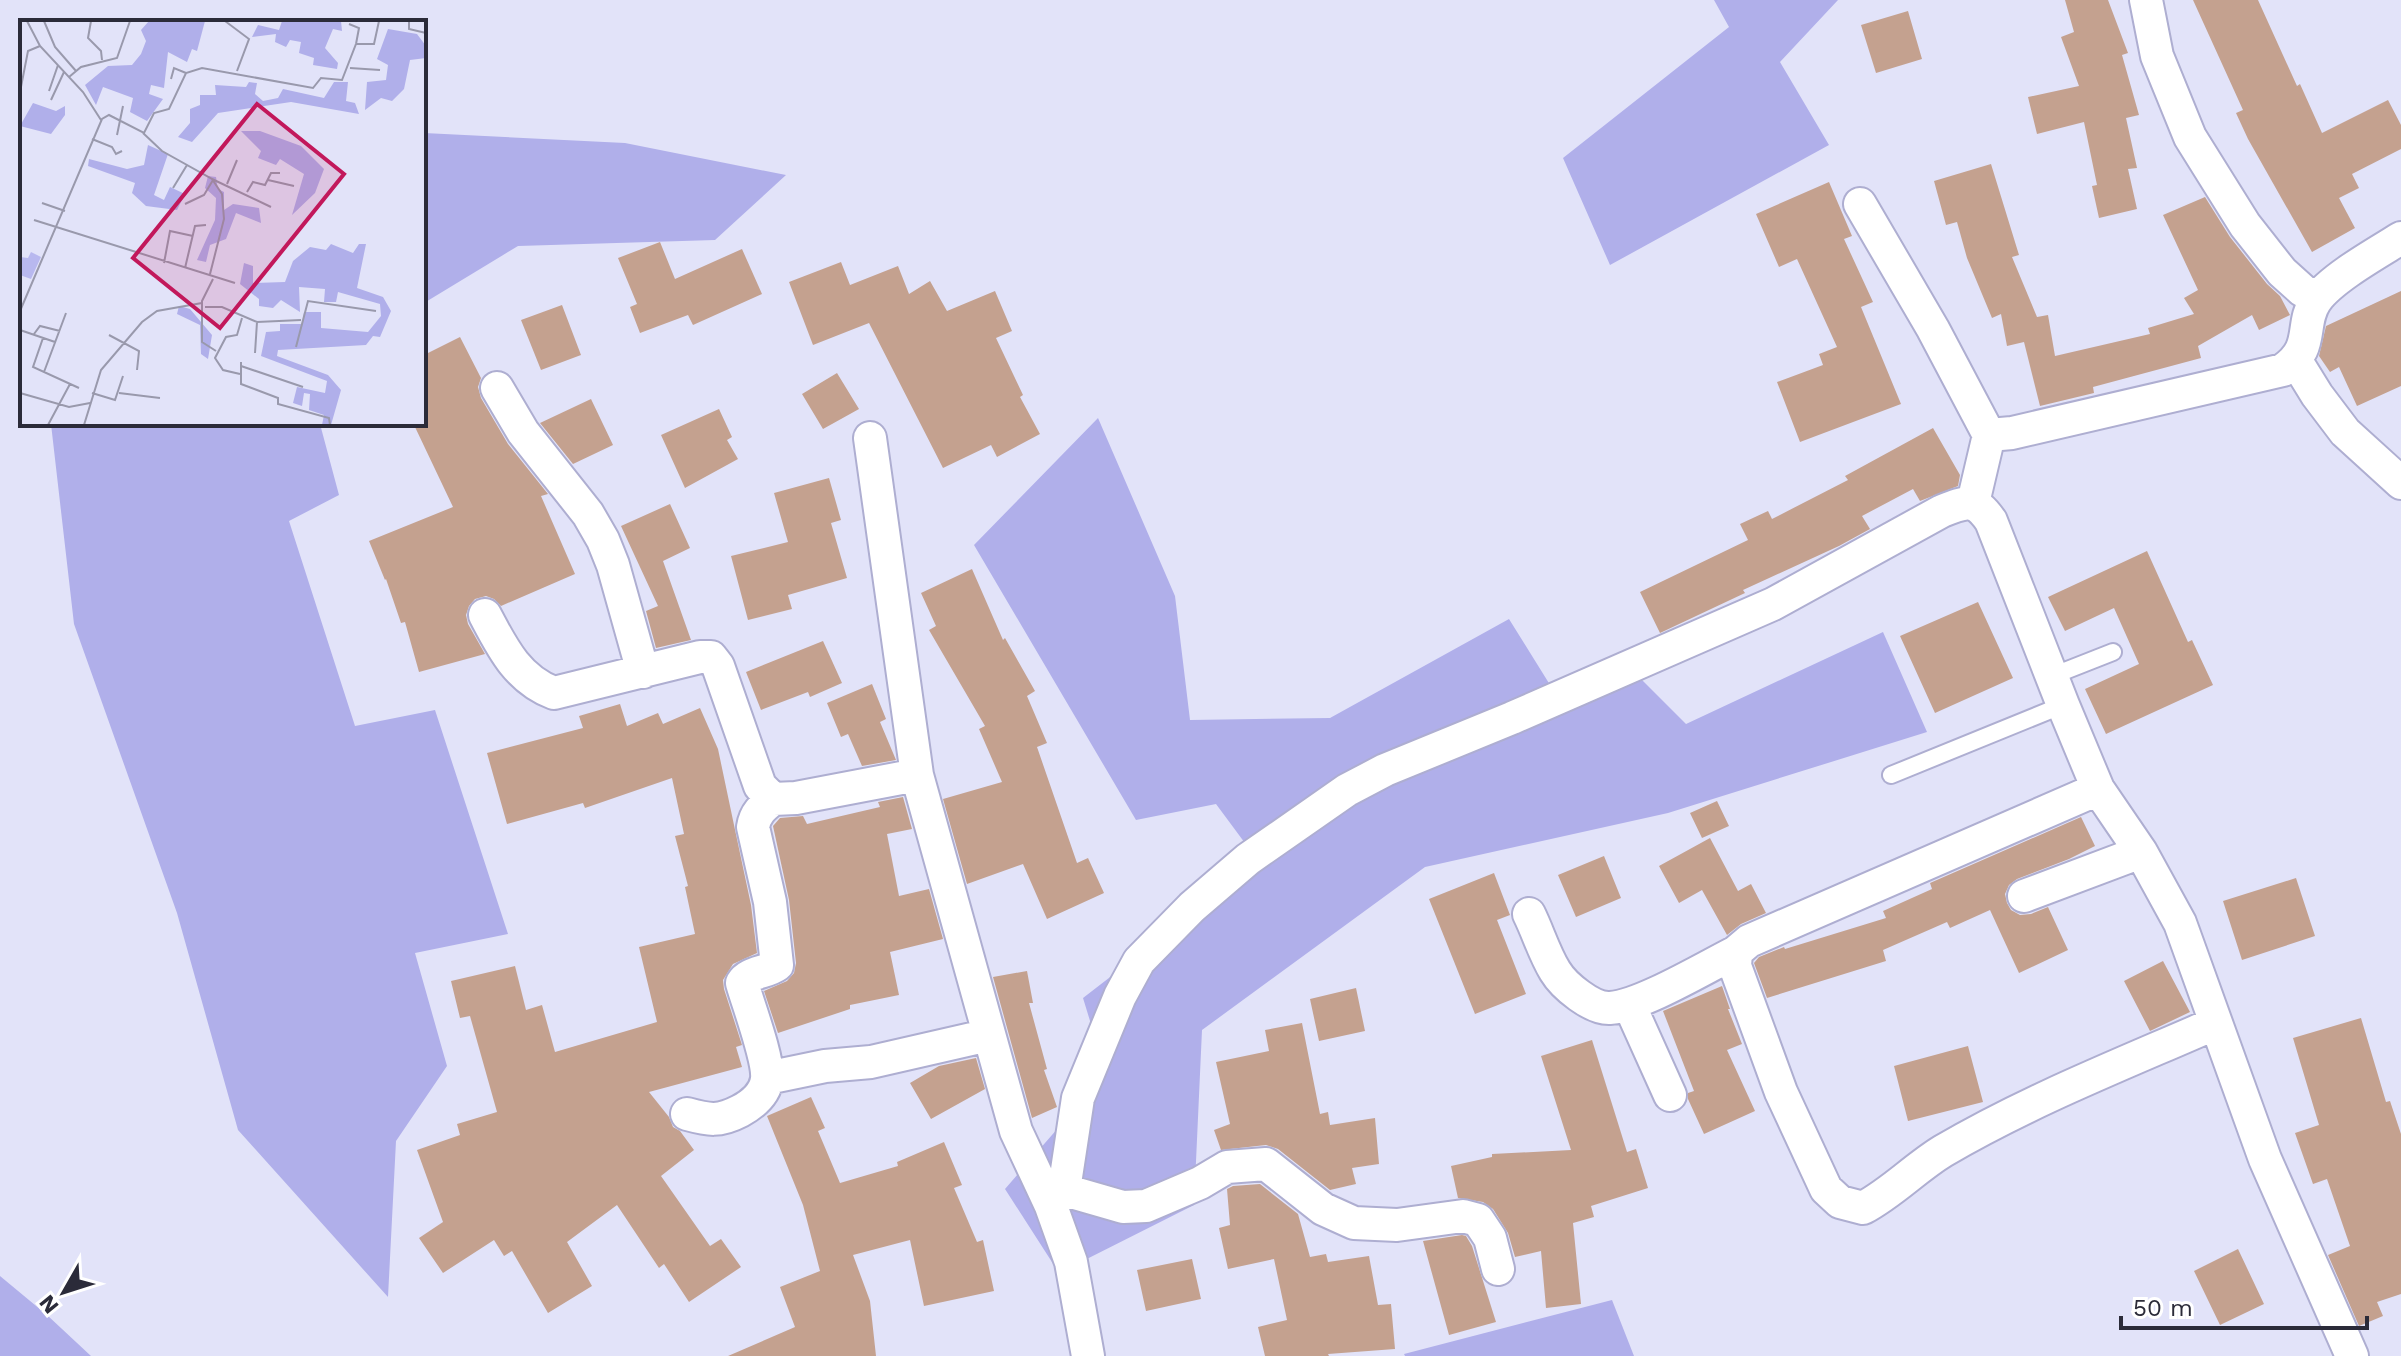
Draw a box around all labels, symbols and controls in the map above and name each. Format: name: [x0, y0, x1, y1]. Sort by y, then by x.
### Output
inset map: [20, 20, 426, 426]
north arrow: [24, 1252, 104, 1332]
scale bar: [2121, 1280, 2367, 1330]
text: N: [34, 1290, 64, 1318]
text: 50 m: [2133, 1294, 2193, 1322]

